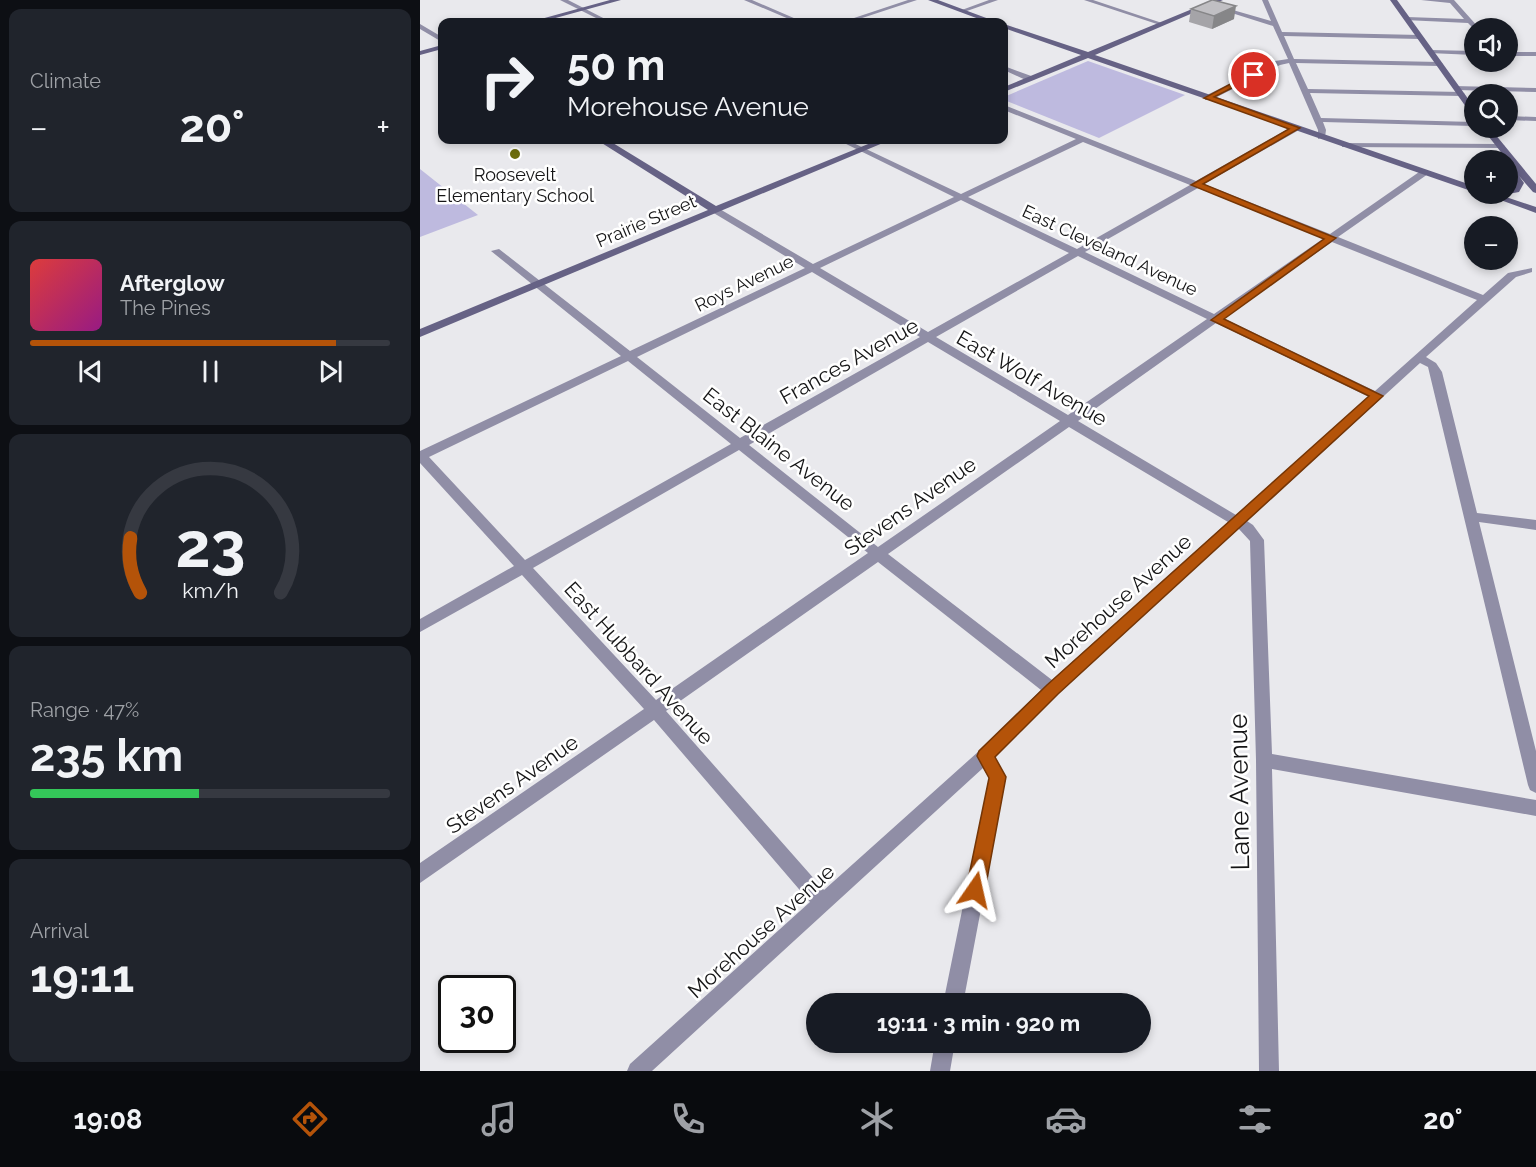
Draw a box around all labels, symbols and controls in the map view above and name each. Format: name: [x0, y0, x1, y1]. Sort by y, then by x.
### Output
map controls: [1464, 18, 1518, 270]
button: sound: [1464, 18, 1518, 72]
text: 50 m: [567, 41, 665, 90]
icon: right: [468, 42, 546, 120]
pin: [1228, 49, 1279, 100]
icon: arrive: [1237, 58, 1270, 91]
text: Climate: [30, 69, 101, 93]
button: search: [1464, 84, 1518, 138]
text: Morehouse Avenue: [567, 91, 809, 122]
text: 20°: [179, 100, 245, 153]
text: −: [30, 108, 48, 147]
text: +: [376, 108, 390, 147]
marker: Roosevelt Elementary School: [508, 147, 522, 161]
button: +: [1464, 150, 1518, 204]
place label: Roosevelt Elementary School: [436, 164, 594, 206]
street label: Prairie Street: [593, 191, 699, 251]
street label: East Cleveland Avenue: [1019, 200, 1201, 300]
button: −: [1464, 216, 1518, 270]
street label: Roys Avenue: [691, 250, 797, 316]
text: Afterglow: [120, 270, 225, 296]
text: The Pines: [120, 296, 211, 320]
street label: Frances Avenue: [775, 313, 923, 409]
street label: East Wolf Avenue: [952, 325, 1112, 431]
icon: previous: [74, 355, 107, 388]
icon: pause: [194, 355, 227, 388]
icon: next: [314, 355, 347, 388]
street label: East Blaine Avenue: [698, 382, 860, 516]
street label: Stevens Avenue: [839, 451, 981, 561]
text: 23: [175, 508, 245, 582]
street label: Morehouse Avenue: [1040, 529, 1196, 673]
street label: East Hubbard Avenue: [559, 576, 719, 750]
text: km/h: [182, 578, 238, 603]
text: Range · 47%: [30, 698, 139, 722]
street label: Lane Avenue: [1223, 713, 1255, 871]
text: 235 km: [30, 729, 183, 782]
street label: Stevens Avenue: [441, 729, 583, 839]
position arrow: [943, 858, 1007, 922]
street label: Morehouse Avenue: [683, 859, 839, 1003]
text: Arrival: [30, 919, 89, 943]
text: 19:11: [30, 950, 134, 1003]
speed limit sign: 30: [438, 975, 516, 1053]
text: 19:11 · 3 min · 920 m: [877, 1010, 1080, 1036]
icon: directions: [289, 1098, 331, 1140]
icon: music: [478, 1098, 520, 1140]
icon: phone: [667, 1098, 709, 1140]
icon: climate: [856, 1098, 898, 1140]
icon: car: [1045, 1098, 1087, 1140]
icon: filters: [1234, 1098, 1276, 1140]
text: 19:08: [74, 1104, 142, 1135]
text: 20°: [1423, 1104, 1462, 1135]

